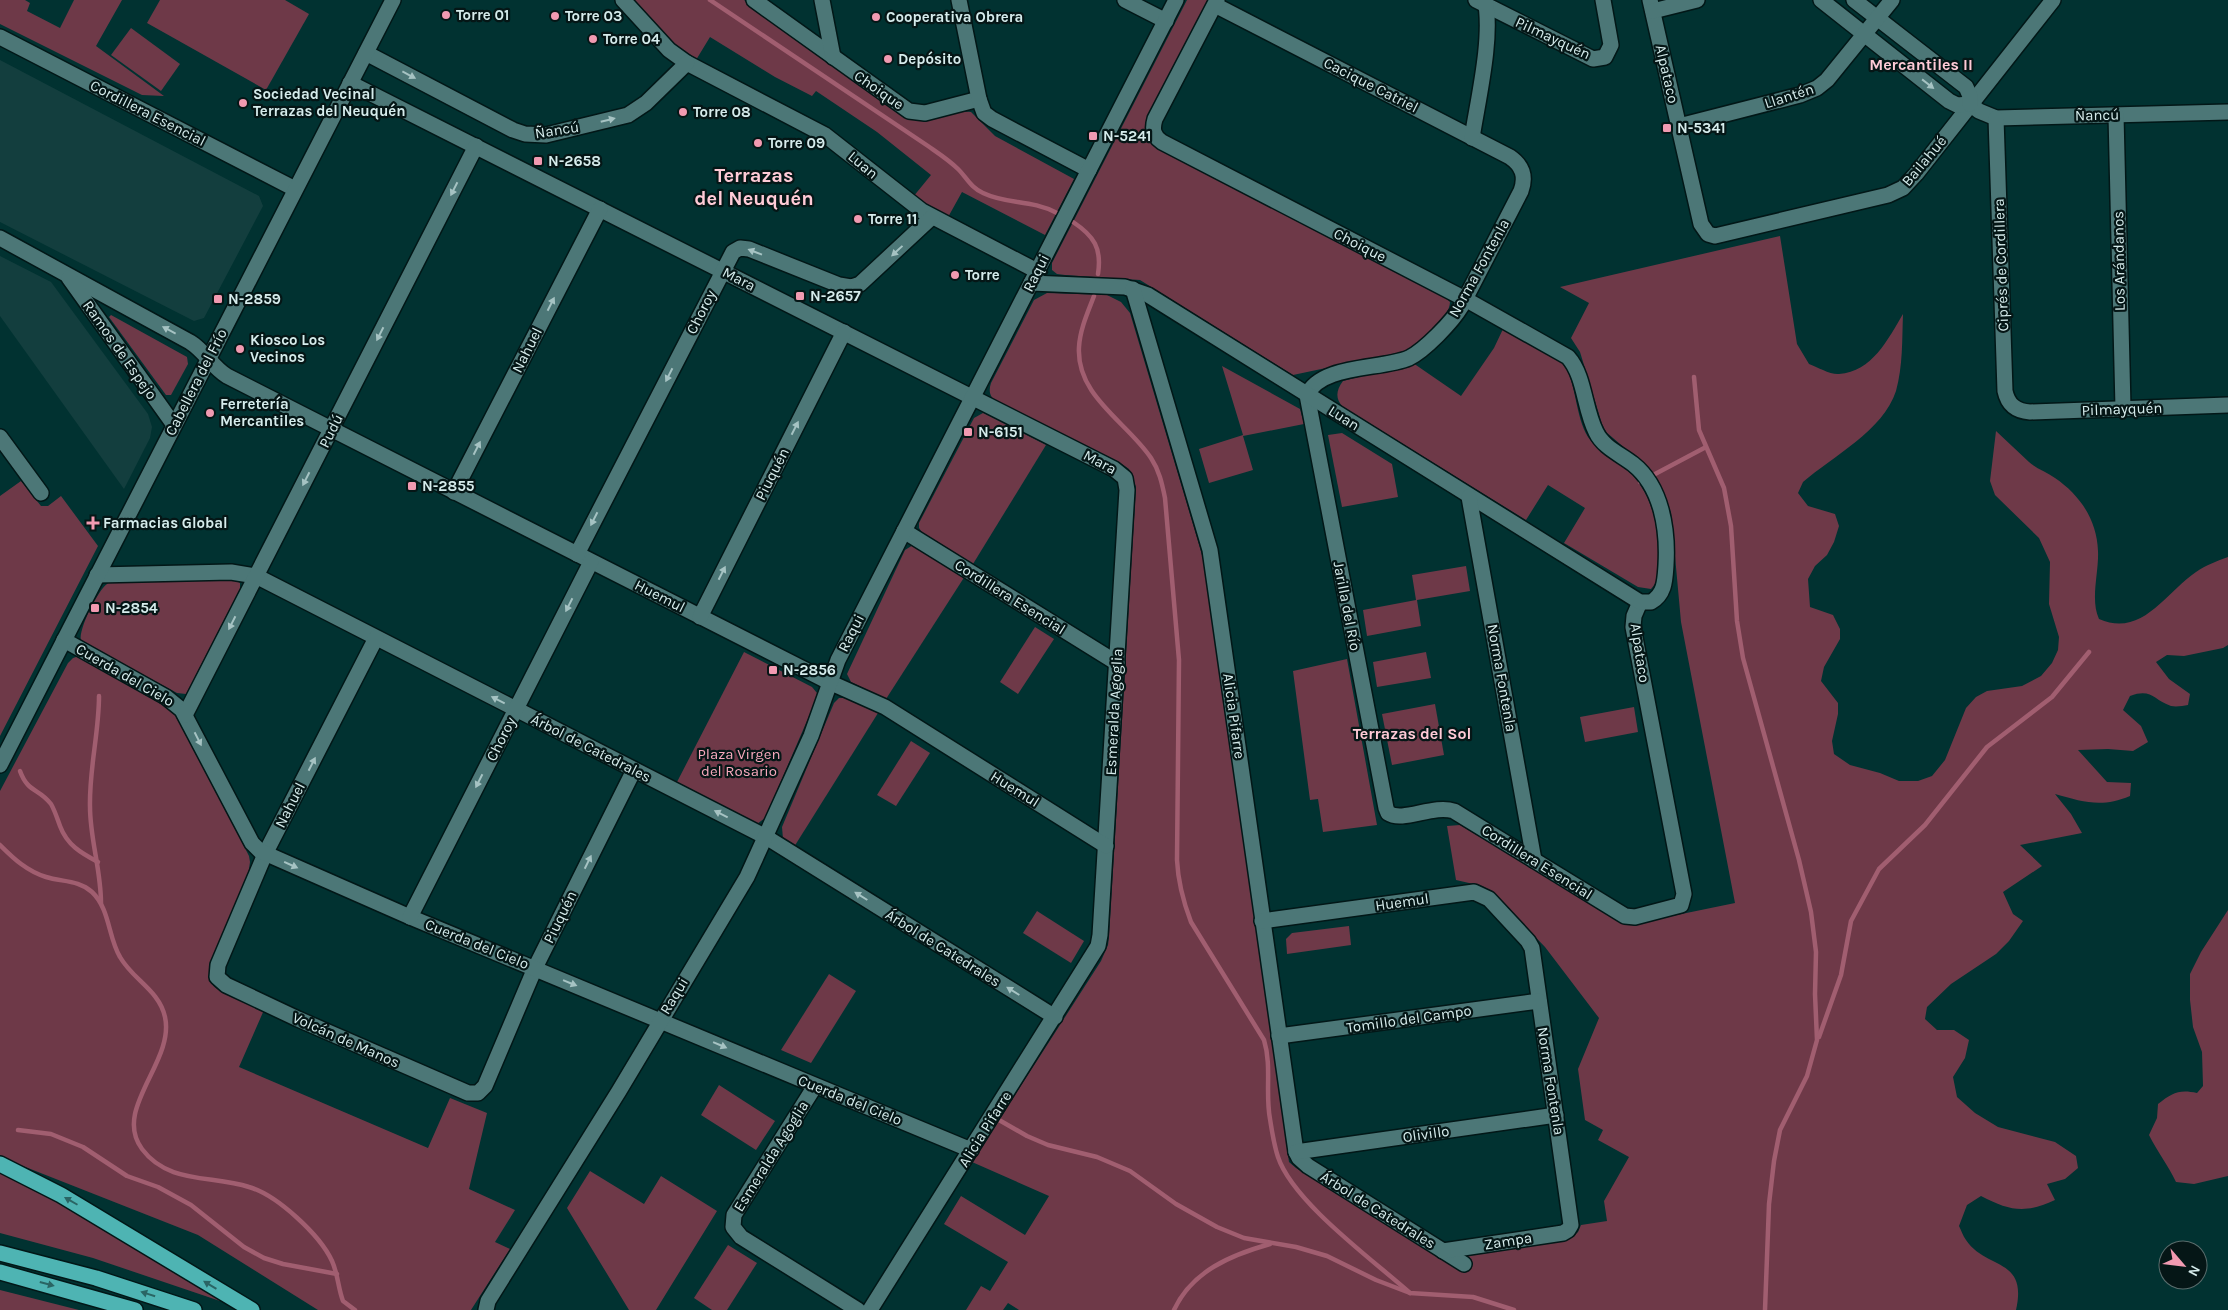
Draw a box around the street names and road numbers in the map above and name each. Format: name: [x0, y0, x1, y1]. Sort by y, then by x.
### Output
street label: Pilmayquén: [1513, 13, 1593, 63]
street label: Alpataco: [1652, 43, 1682, 105]
street label: Cacique Catriel: [1321, 53, 1421, 117]
street label: Choique: [851, 66, 907, 114]
street label: Cordillera Esencial: [87, 76, 209, 150]
street label: Llantén: [1762, 80, 1816, 112]
street label: Ñancú: [2075, 106, 2119, 124]
street label: Ñancú: [534, 118, 580, 142]
street label: Bailahué: [1898, 132, 1950, 190]
street label: Luan: [844, 147, 882, 183]
street label: Ciprés de Cordillera: [1990, 198, 2012, 332]
street label: Los Arándanos: [2109, 211, 2129, 311]
street label: Norma Fontenla: [1445, 216, 1513, 320]
street label: Choique: [1331, 224, 1389, 266]
street label: Raqui: [1019, 251, 1053, 295]
street label: Mara: [719, 263, 759, 295]
street label: Choroy: [682, 287, 720, 337]
street label: Ramos de Espejo: [79, 297, 161, 403]
street label: Nahuel: [508, 324, 546, 376]
street label: Cabellera del Frío: [161, 325, 231, 439]
street label: Pilmayquén: [2081, 399, 2163, 419]
street label: Luan: [1325, 402, 1363, 434]
street label: Pudú: [315, 411, 347, 451]
street label: Piuquén: [751, 445, 793, 503]
street label: Mara: [1080, 446, 1120, 478]
street label: Cordillera Esencial: [951, 556, 1069, 638]
street label: Jarilla del Río: [1330, 560, 1364, 652]
street label: Huemul: [632, 576, 688, 616]
street label: Raqui: [834, 611, 868, 655]
street label: Alpataco: [1626, 622, 1654, 684]
street label: Norma Fontenla: [1484, 623, 1520, 733]
street label: Cuerda del Cielo: [73, 640, 177, 710]
street label: Esmeralda Agoglia: [1102, 648, 1126, 776]
street label: Alicia Pifarre: [1219, 672, 1249, 760]
street label: Árbol de Catedrales: [528, 710, 654, 786]
street label: Choroy: [482, 714, 520, 764]
street label: Huemul: [987, 767, 1043, 811]
street label: Nahuel: [271, 779, 309, 831]
street label: Cordillera Esencial: [1478, 821, 1596, 903]
street label: Piuquén: [540, 888, 580, 946]
street label: Huemul: [1374, 889, 1430, 915]
street label: Árbol de Catedrales: [882, 905, 1004, 991]
street label: Cuerda del Cielo: [423, 915, 531, 973]
street label: Raqui: [656, 974, 692, 1018]
street label: Tomillo del Campo: [1345, 1001, 1473, 1037]
street label: Volcán de Manos: [290, 1008, 402, 1072]
street label: Norma Fontenla: [1534, 1026, 1568, 1136]
street label: Cuerda del Cielo: [796, 1071, 904, 1129]
street label: Alicia Pifarre: [955, 1088, 1015, 1170]
street label: Esmeralda Agoglia: [730, 1097, 812, 1215]
street label: Olivillo: [1401, 1122, 1451, 1146]
street label: Árbol de Catedrales: [1317, 1167, 1439, 1253]
street label: Zampa: [1483, 1228, 1533, 1254]

